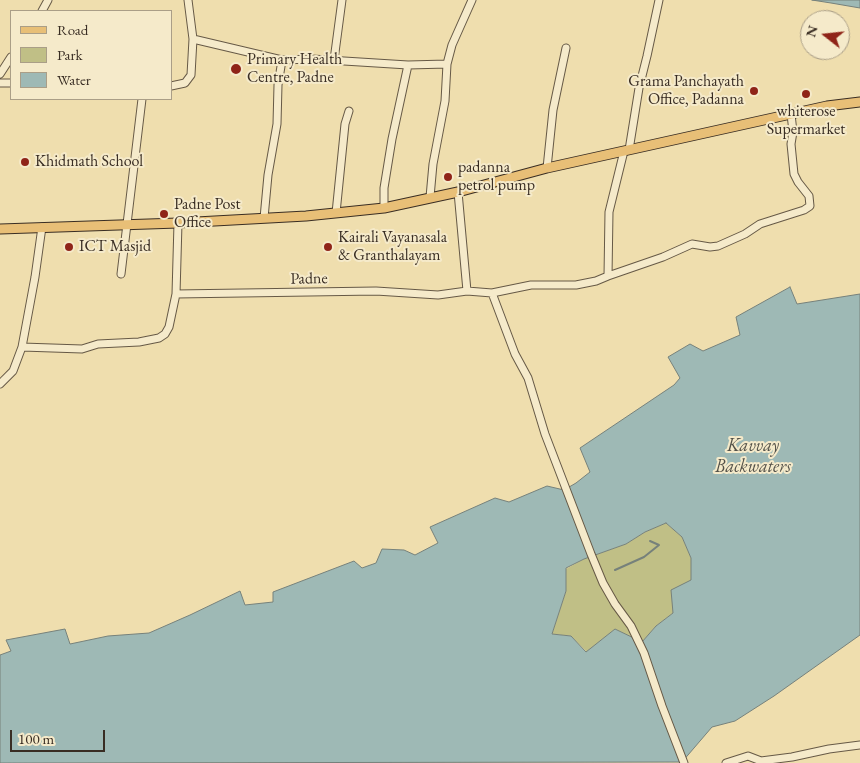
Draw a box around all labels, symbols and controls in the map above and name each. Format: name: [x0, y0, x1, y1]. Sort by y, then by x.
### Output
legend: [10, 10, 172, 100]
north arrow: [800, 10, 850, 60]
text: Road: [57, 20, 88, 39]
text: N: [801, 23, 822, 39]
text: Park: [57, 45, 83, 64]
place label: Primary Health Centre, Padne: [247, 50, 342, 88]
marker: Primary Health Centre, Padne: [229, 62, 243, 76]
text: Water: [57, 70, 91, 89]
place label: Grama Panchayath Office, Padanna: [628, 72, 744, 110]
marker: Grama Panchayath Office, Padanna: [748, 85, 760, 97]
marker: whiterose Supermarket: [800, 88, 812, 100]
place label: whiterose Supermarket: [767, 102, 845, 140]
place label: Khidmath School: [35, 152, 143, 172]
marker: Khidmath School: [19, 156, 31, 168]
place label: padanna petrol pump: [458, 158, 535, 196]
marker: padanna petrol pump: [442, 171, 454, 183]
place label: Padne Post Office: [174, 195, 241, 233]
marker: Padne Post Office: [158, 208, 170, 220]
place label: Kairali Vayanasala & Granthalayam: [338, 228, 447, 266]
place label: ICT Masjid: [79, 237, 151, 257]
marker: ICT Masjid: [63, 241, 75, 253]
marker: Kairali Vayanasala & Granthalayam: [322, 241, 334, 253]
street label: Padne: [290, 269, 328, 289]
water label: Kavvay Backwaters: [715, 435, 791, 478]
scale bar: [12, 720, 108, 752]
text: 100 m: [18, 729, 54, 748]

